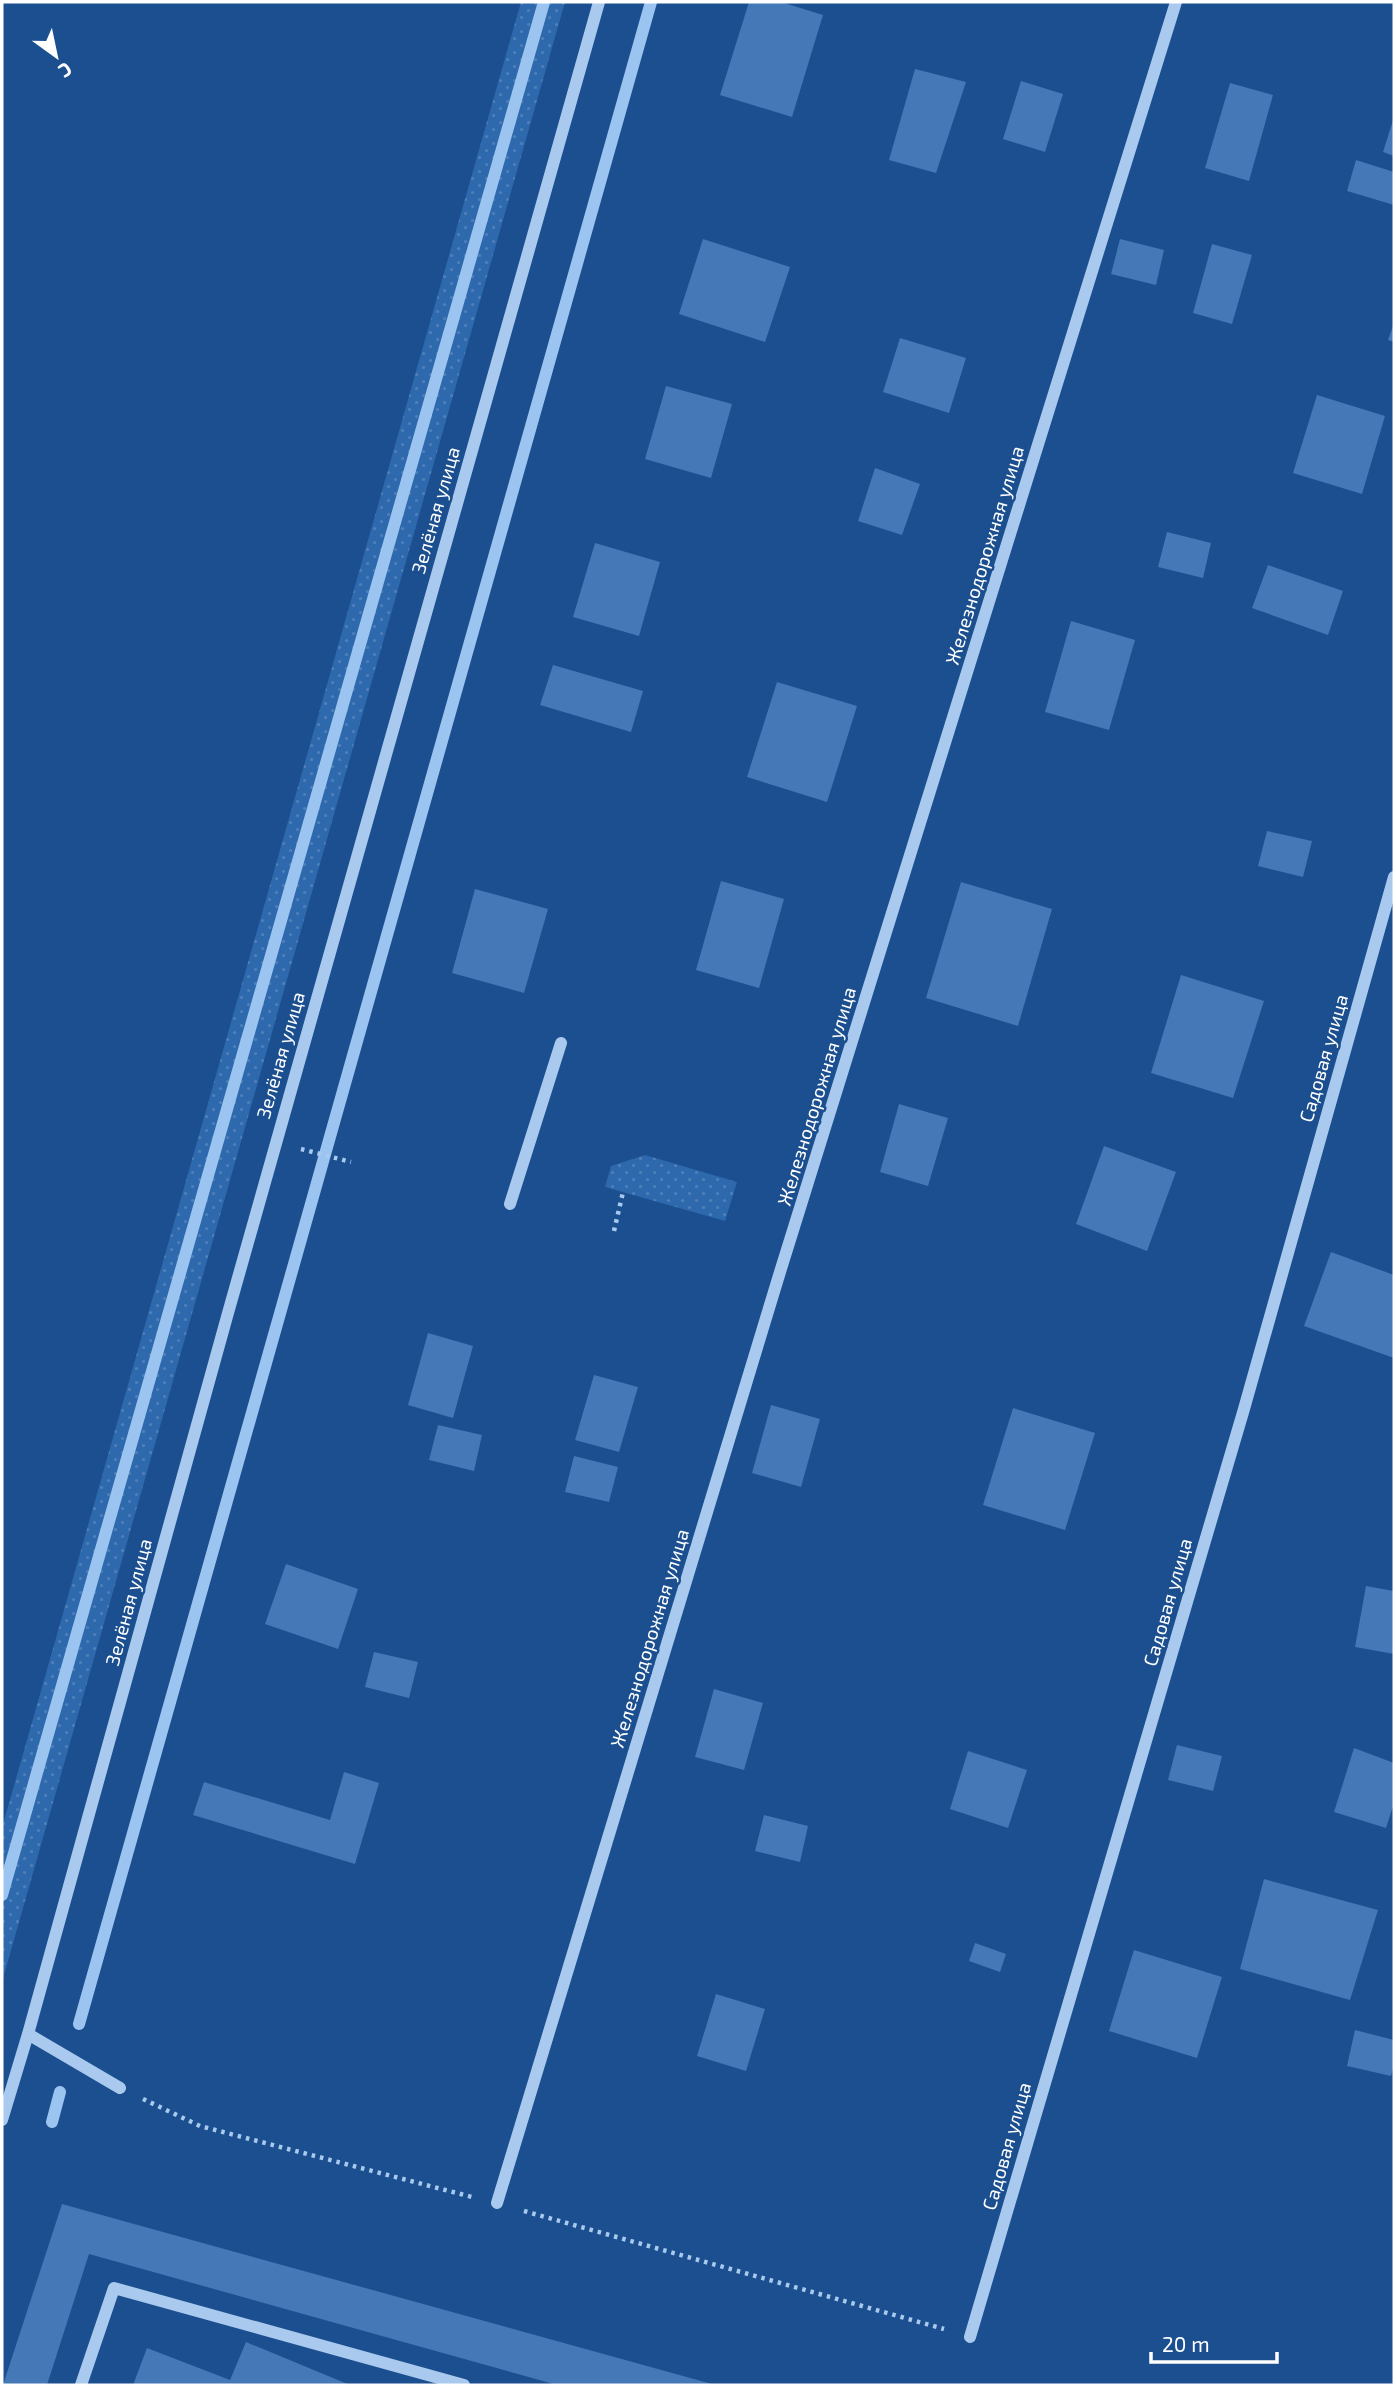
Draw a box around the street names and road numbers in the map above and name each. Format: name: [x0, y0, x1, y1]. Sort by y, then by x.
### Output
street label: Железнодорожная улица: [940, 443, 1029, 667]
street label: Зелёная улица: [406, 444, 465, 576]
street label: Железнодорожная улица: [772, 984, 861, 1208]
street label: Зелёная улица: [251, 989, 310, 1121]
street label: Садовая улица: [1294, 991, 1353, 1125]
street label: Железнодорожная улица: [605, 1526, 694, 1750]
street label: Садовая улица: [1138, 1535, 1197, 1669]
street label: Зелёная улица: [100, 1536, 157, 1668]
street label: Садовая улица: [977, 2079, 1036, 2213]

